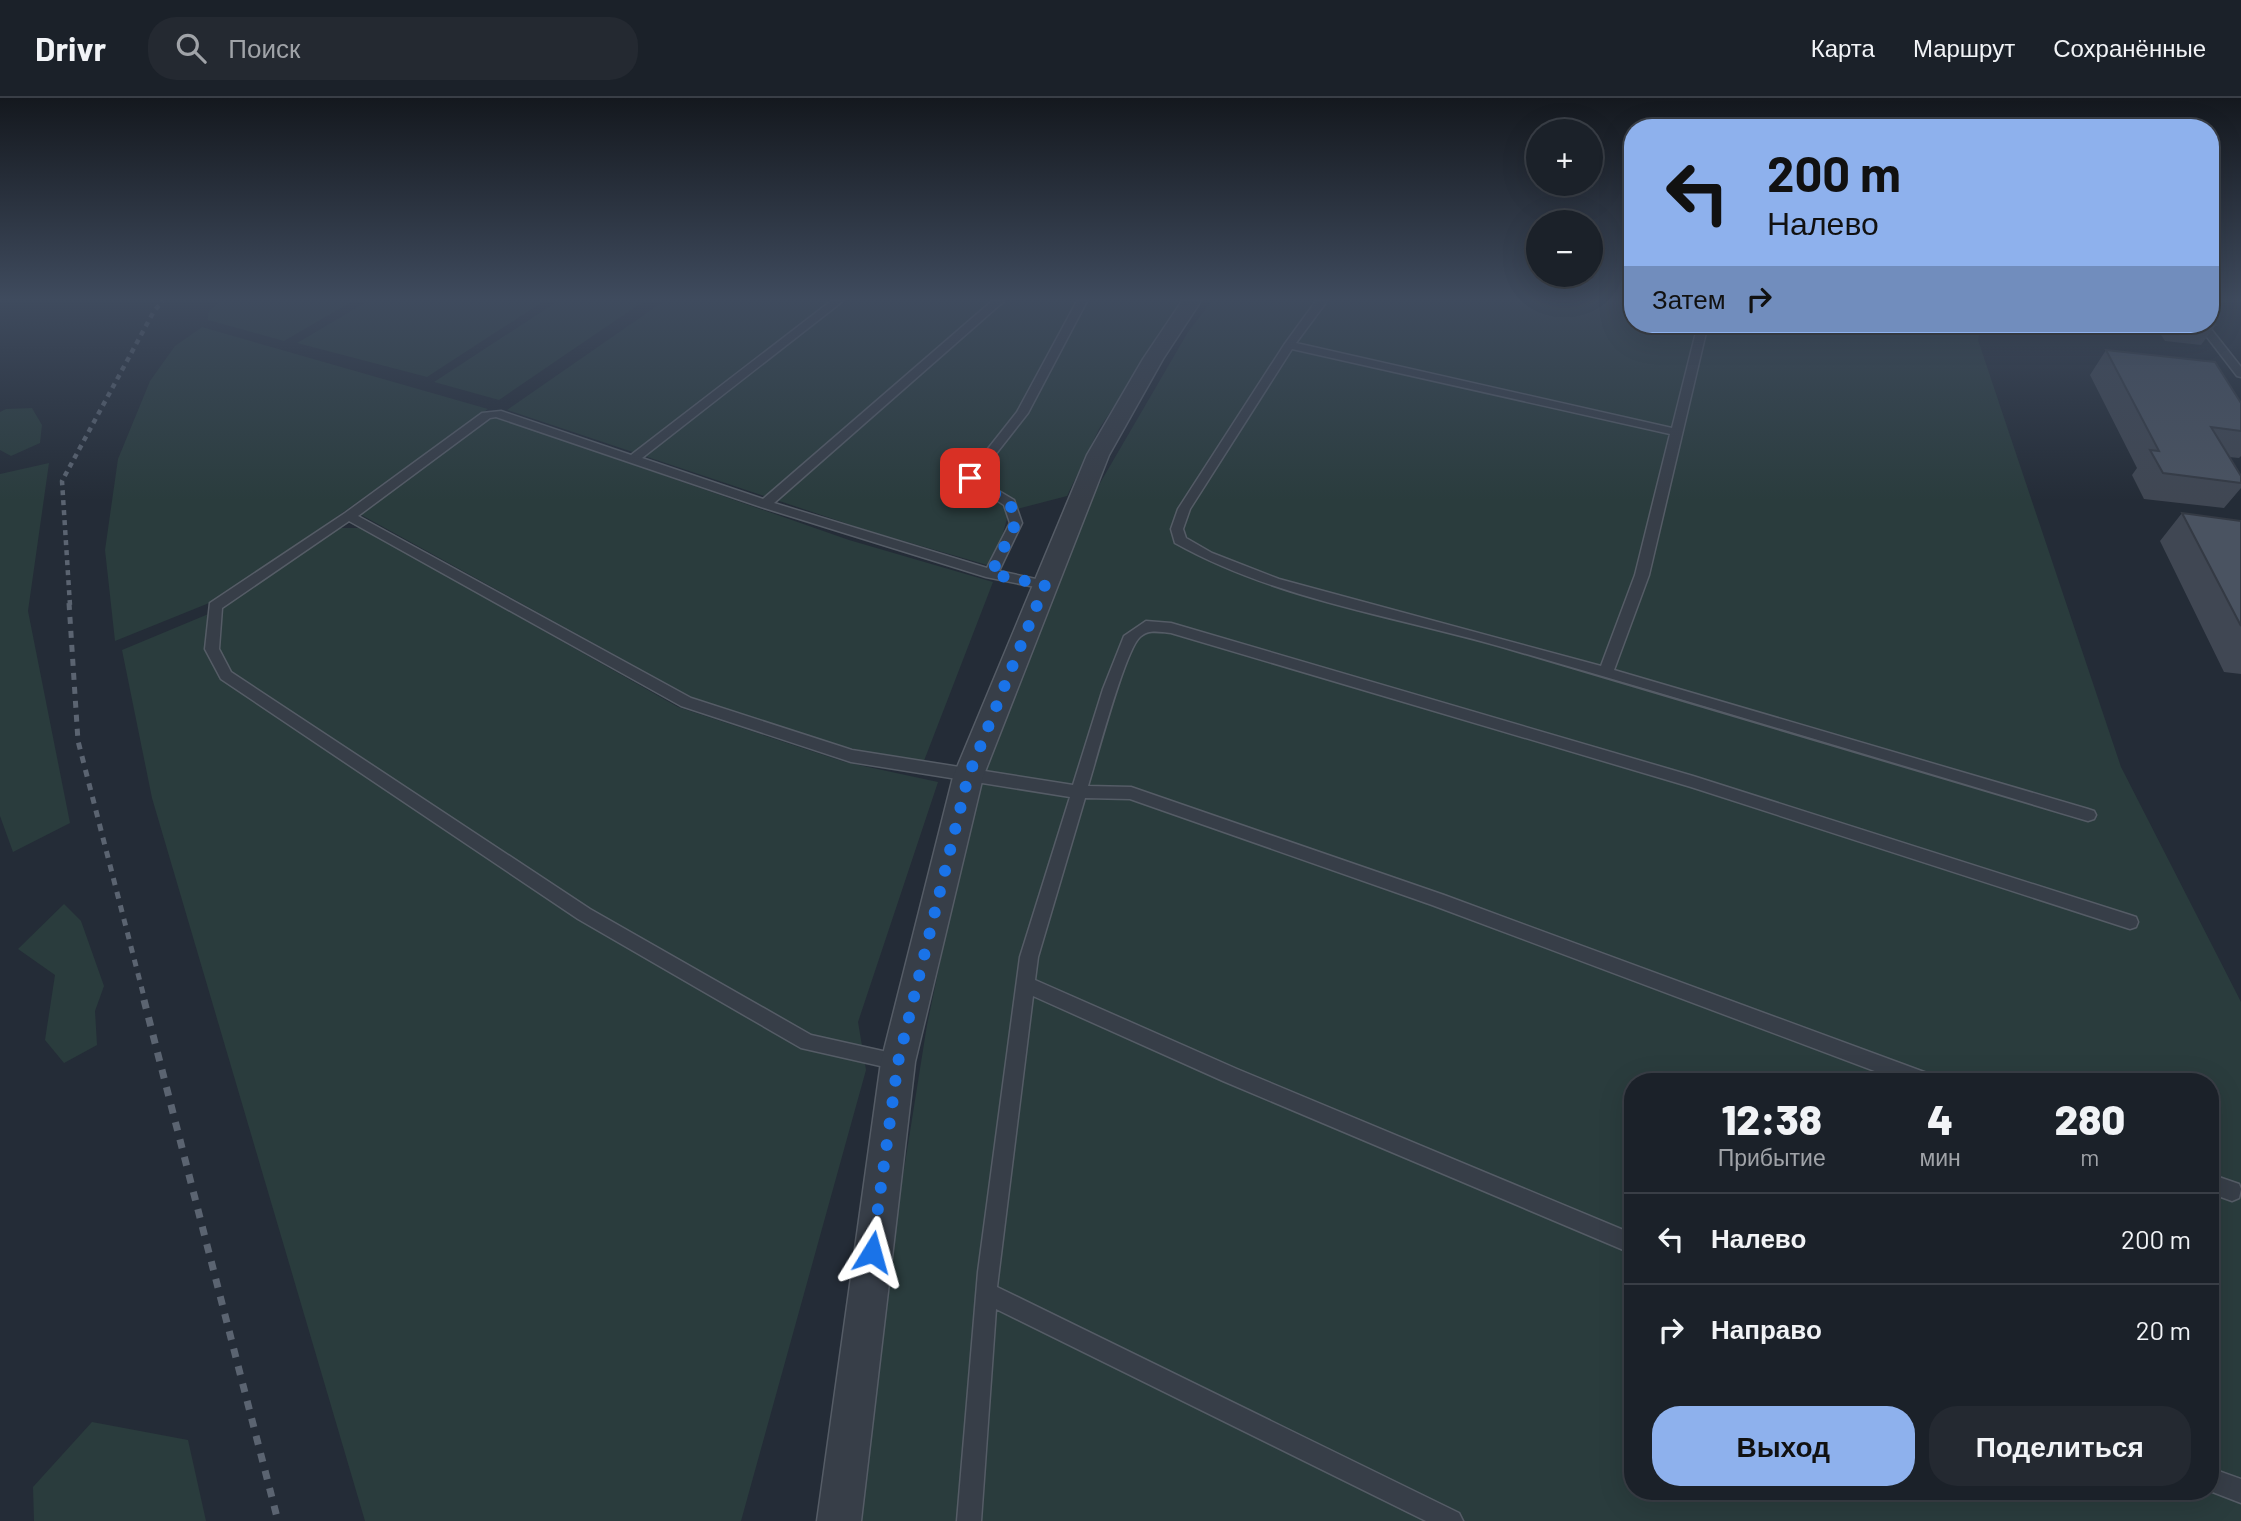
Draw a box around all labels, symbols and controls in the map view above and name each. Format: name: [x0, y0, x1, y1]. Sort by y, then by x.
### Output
search box: [148, 17, 638, 80]
text: Drivr: [35, 28, 106, 68]
icon: search: [172, 29, 210, 67]
text: Поиск: [228, 32, 300, 63]
text: Карта: [1811, 33, 1875, 62]
text: Маршрут: [1913, 33, 2015, 62]
text: Сохранённые: [2053, 33, 2206, 62]
map controls: [1526, 119, 1603, 287]
button: +: [1526, 119, 1603, 196]
text: 200 m: [1767, 143, 1901, 202]
icon: left: [1652, 147, 1743, 238]
text: Налево: [1767, 203, 1879, 241]
button: −: [1526, 210, 1603, 287]
icon: right: [1740, 280, 1778, 318]
text: Затем: [1652, 283, 1726, 314]
pin: [940, 448, 1000, 508]
icon: arrive: [951, 459, 989, 497]
text: 12:38: [1721, 1093, 1822, 1143]
text: 4: [1927, 1093, 1953, 1143]
text: 280: [2054, 1093, 2125, 1143]
text: Прибытие: [1718, 1143, 1826, 1171]
text: мин: [1919, 1143, 1961, 1171]
text: m: [2080, 1143, 2099, 1171]
position arrow: [835, 1215, 909, 1289]
icon: left: [1652, 1220, 1690, 1258]
text: Налево: [1711, 1222, 1806, 1253]
text: 200 m: [2121, 1223, 2191, 1254]
icon: right: [1652, 1311, 1690, 1349]
text: Направо: [1711, 1313, 1822, 1344]
text: 20 m: [2136, 1314, 2191, 1345]
button: Выход: [1652, 1406, 1915, 1486]
button: Поделиться: [1929, 1406, 2191, 1486]

